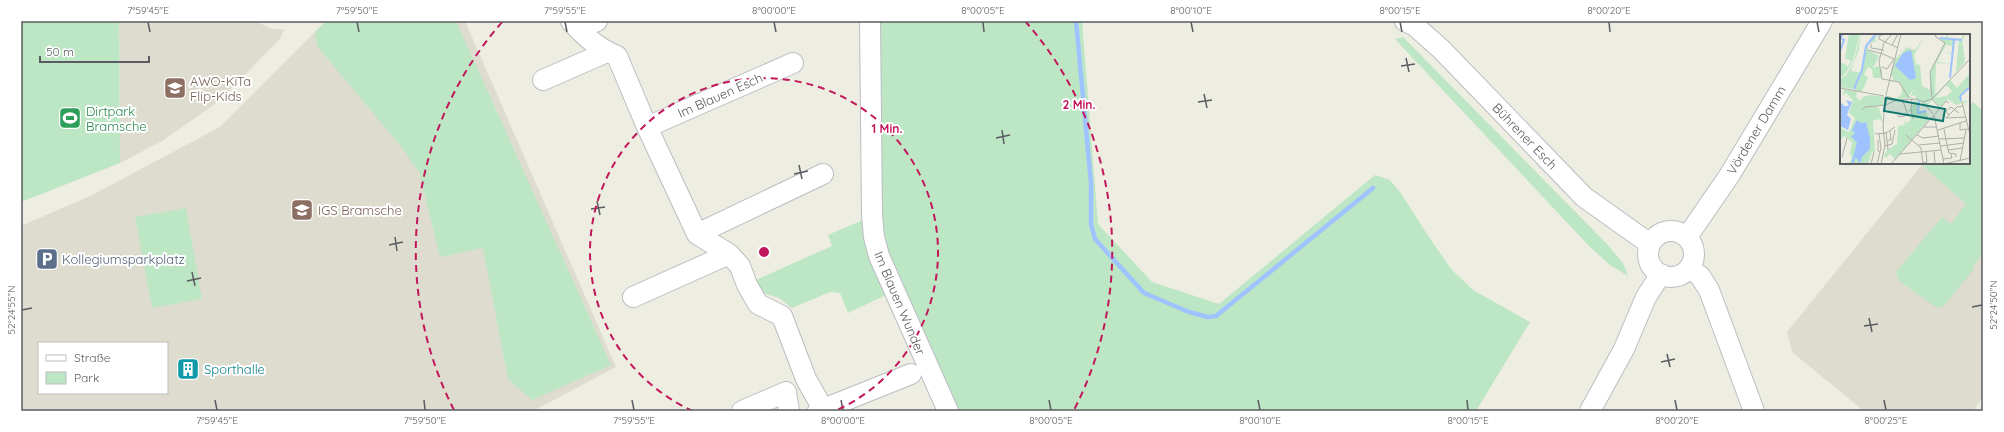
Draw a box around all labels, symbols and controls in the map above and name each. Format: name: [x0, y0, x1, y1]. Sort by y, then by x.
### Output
text: 7°59'45"E: [127, 4, 169, 17]
text: 7°59'50"E: [336, 4, 378, 17]
text: 7°59'55"E: [544, 4, 586, 17]
text: 8°00'00"E: [752, 4, 796, 17]
text: 8°00'05"E: [961, 4, 1005, 17]
text: 8°00'10"E: [1170, 4, 1212, 17]
text: 8°00'15"E: [1379, 4, 1421, 17]
text: 8°00'20"E: [1587, 4, 1631, 17]
text: 8°00'25"E: [1795, 4, 1839, 17]
inset map: [1840, 34, 1970, 164]
scale bar: [40, 38, 149, 64]
text: 50 m: [46, 44, 74, 59]
street label: Im Blauen Esch: [675, 69, 765, 121]
place label: AWO-KiTa Flip-Kids: [190, 73, 251, 104]
school or university icon: AWO-KiTa Flip-Kids: [162, 75, 188, 101]
street label: Vördener Damm: [1723, 83, 1789, 177]
text: 2 Min.: [1063, 97, 1096, 112]
street label: Bührener Esch: [1489, 99, 1561, 173]
place label: Dirtpark Bramsche: [86, 103, 147, 134]
sports icon: Dirtpark Bramsche: [57, 105, 83, 131]
text: 1 Min.: [872, 121, 902, 136]
school or university icon: IGS Bramsche: [289, 197, 315, 223]
place label: IGS Bramsche: [318, 202, 402, 218]
centre of rings: [757, 245, 771, 259]
parking icon: Kollegiumsparkplatz: [34, 246, 60, 272]
street label: Im Blauen Wunder: [871, 249, 929, 357]
place label: Kollegiumsparkplatz: [62, 251, 185, 267]
text: 52°24'50"N: [1987, 280, 2000, 330]
text: 52°24'55"N: [5, 286, 18, 334]
legend: [38, 342, 168, 394]
text: Straße: [74, 350, 111, 365]
building icon: Sporthalle: [175, 356, 201, 382]
place label: Sporthalle: [204, 361, 265, 377]
text: Park: [74, 370, 99, 385]
text: 7°59'45"E: [196, 414, 238, 427]
text: 7°59'50"E: [404, 414, 446, 427]
text: 7°59'55"E: [613, 414, 655, 427]
text: 8°00'00"E: [821, 414, 865, 427]
text: 8°00'05"E: [1029, 414, 1073, 427]
text: 8°00'10"E: [1239, 414, 1281, 427]
text: 8°00'15"E: [1447, 414, 1489, 427]
text: 8°00'20"E: [1655, 414, 1699, 427]
text: 8°00'25"E: [1864, 414, 1908, 427]

